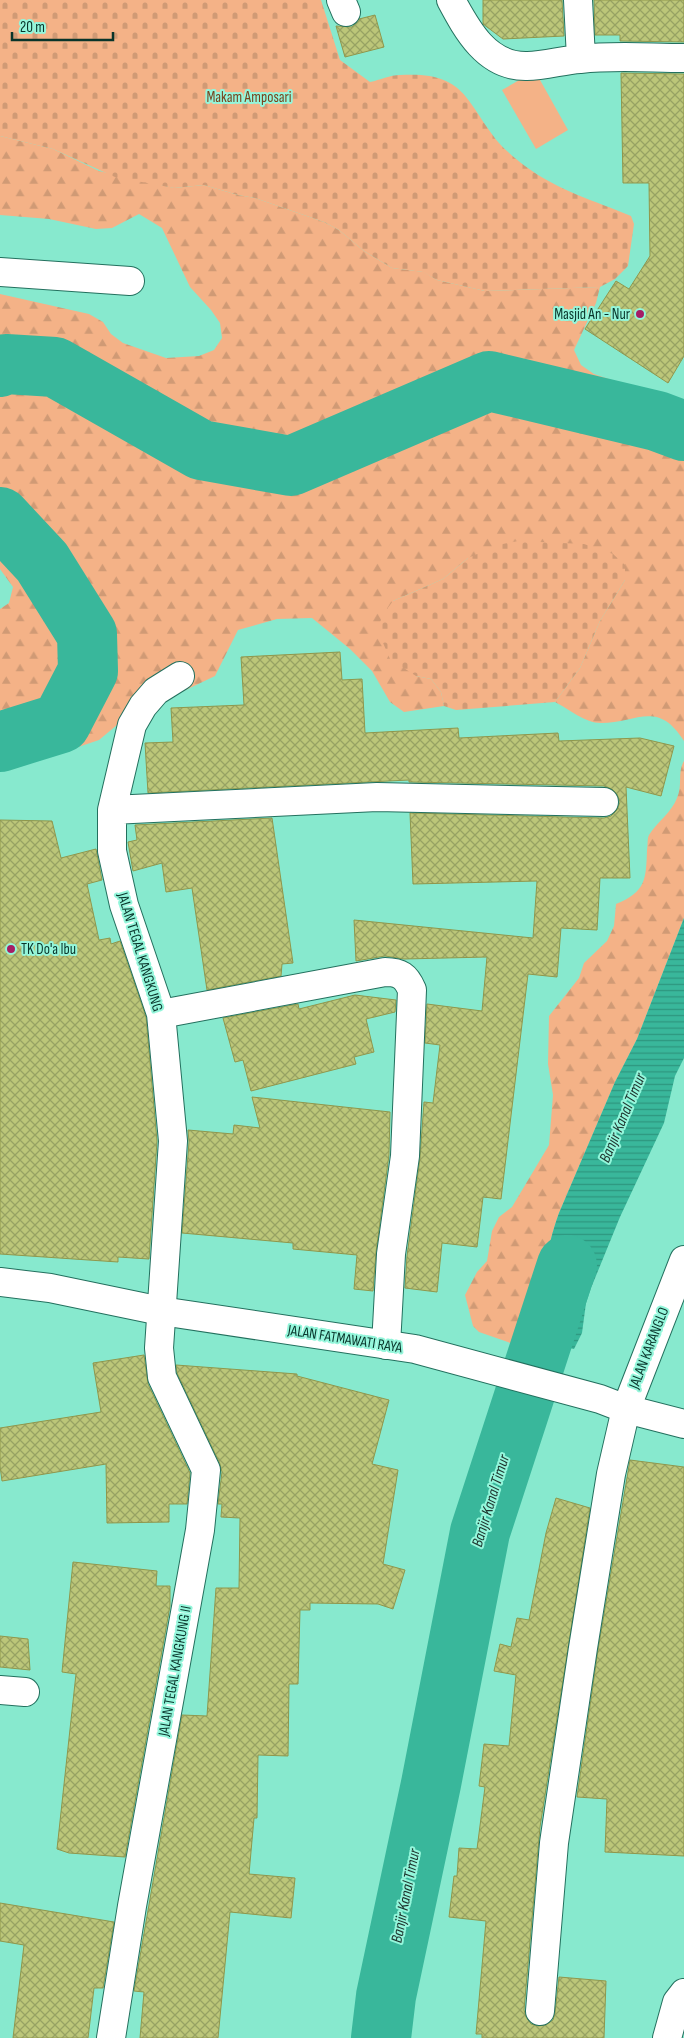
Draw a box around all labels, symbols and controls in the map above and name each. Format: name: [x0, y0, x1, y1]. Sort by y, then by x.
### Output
scale bar: [12, 10, 114, 42]
text: 20 m: [20, 18, 45, 37]
park label: Makam Amposari: [206, 88, 292, 107]
place label: Masjid An - Nur: [554, 305, 631, 324]
marker: Masjid An - Nur: [634, 308, 646, 320]
street label: JALAN TEGAL KANGKUNG: [113, 889, 167, 1014]
place label: TK Do'a Ibu: [21, 940, 76, 959]
marker: TK Do'a Ibu: [5, 943, 17, 955]
water label: Banjir Kanal Timur: [596, 1070, 651, 1166]
street label: JALAN KARANGLO: [624, 1304, 673, 1392]
street label: JALAN FATMAWATI RAYA: [285, 1320, 404, 1358]
water label: Banjir Kanal Timur: [468, 1452, 514, 1549]
street label: JALAN TEGAL KANGKUNG II: [154, 1604, 196, 1739]
water label: Banjir Kanal Timur: [388, 1847, 425, 1945]

